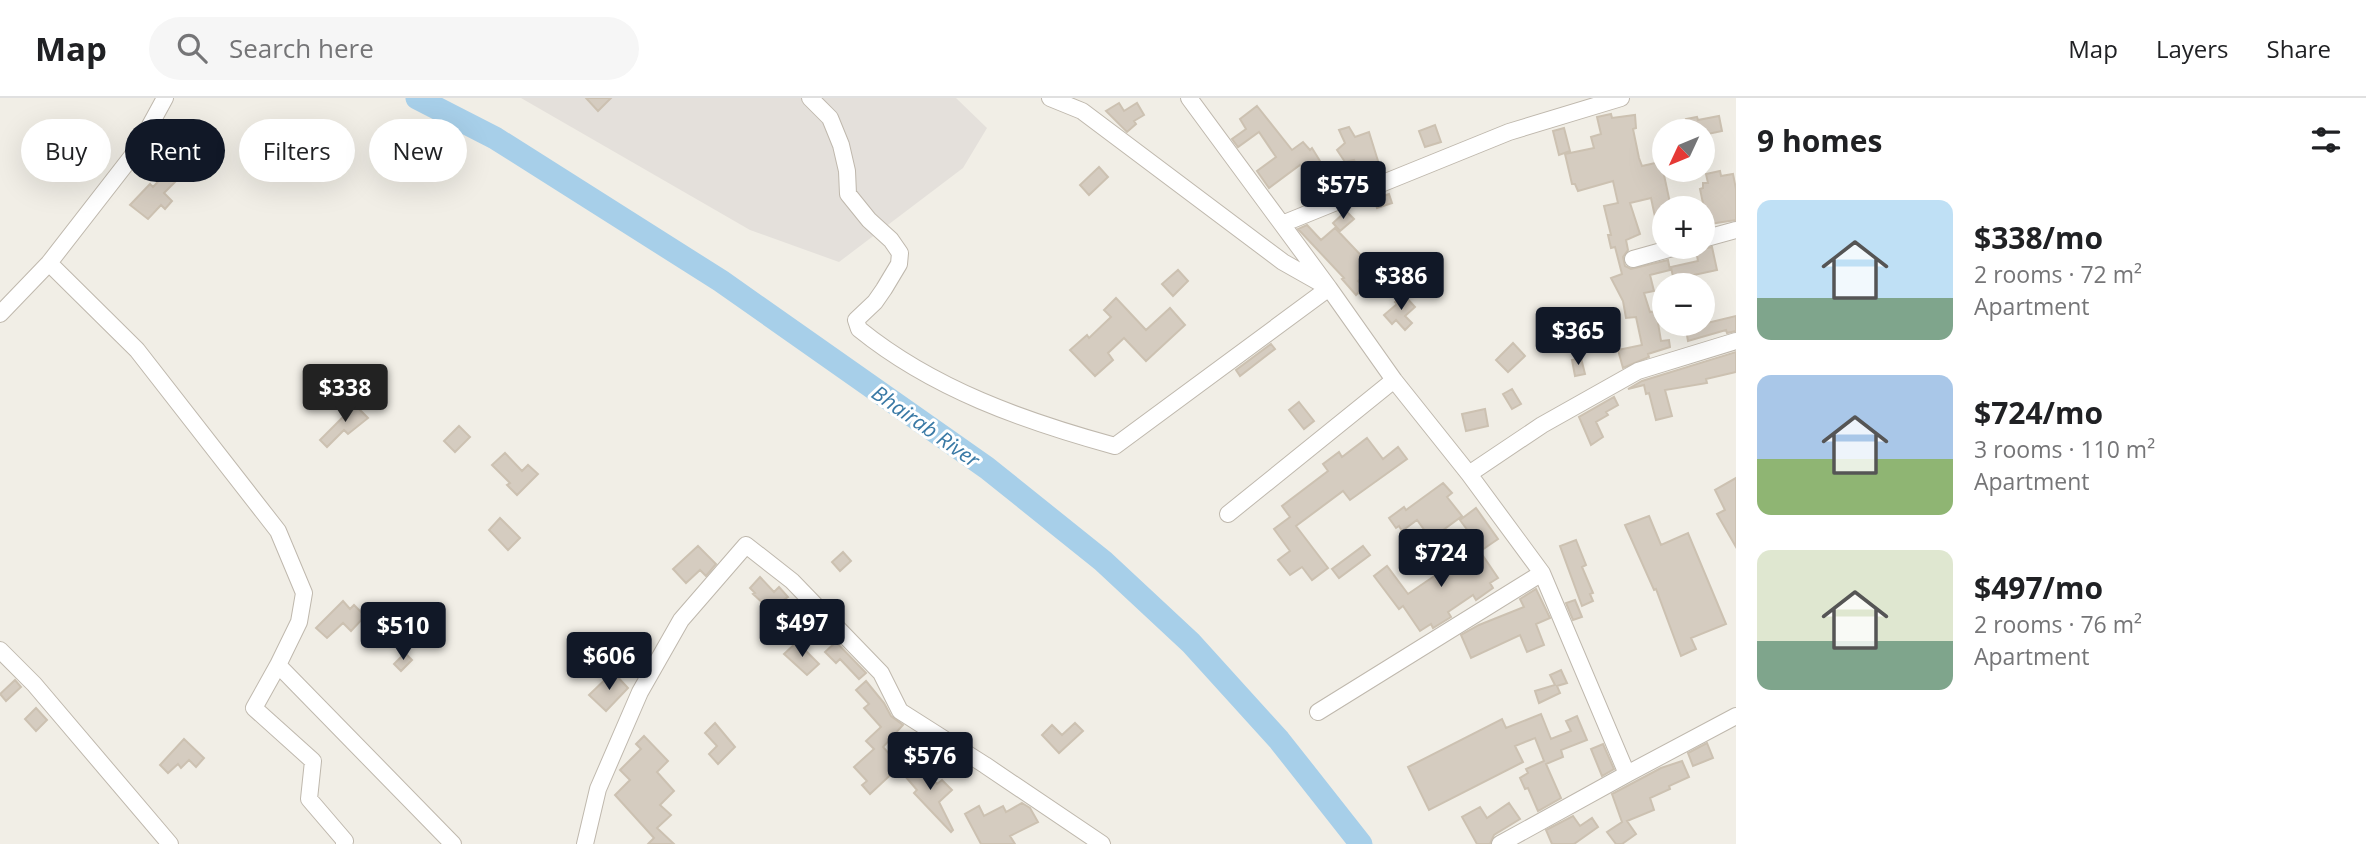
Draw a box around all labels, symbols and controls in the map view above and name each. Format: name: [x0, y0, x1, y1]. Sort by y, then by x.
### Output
search box: [149, 17, 639, 80]
text: Map: [35, 26, 107, 71]
icon: search: [173, 29, 211, 67]
text: Search here: [229, 30, 374, 66]
text: Map: [2068, 32, 2118, 65]
text: Layers: [2156, 32, 2229, 65]
text: Share: [2267, 32, 2331, 65]
chip: Buy: [21, 119, 111, 182]
chip: Rent: [125, 119, 225, 182]
chip: Filters: [239, 119, 355, 182]
chip: New: [369, 119, 467, 182]
north arrow: [1652, 119, 1715, 182]
map controls: [1652, 119, 1715, 336]
text: 9 homes: [1757, 120, 1882, 161]
icon: filters: [2307, 121, 2345, 159]
pin: $575: [1302, 162, 1384, 221]
text: $575: [1317, 168, 1369, 200]
button: +: [1652, 196, 1715, 259]
text: $338/mo: [1974, 217, 2103, 258]
icon: home: [1813, 228, 1897, 312]
pin: $386: [1360, 252, 1442, 312]
text: 2 rooms · 72 m²: [1974, 258, 2142, 290]
text: $386: [1375, 259, 1427, 291]
button: −: [1652, 273, 1715, 336]
text: Apartment: [1974, 290, 2090, 322]
pin: $365: [1537, 308, 1619, 367]
text: $365: [1552, 314, 1604, 346]
pin: $338: [304, 364, 386, 424]
text: $338: [319, 371, 371, 403]
water label: Bhairab River: [867, 379, 986, 474]
text: $724/mo: [1974, 392, 2103, 433]
icon: home: [1813, 403, 1897, 487]
text: 3 rooms · 110 m²: [1974, 433, 2155, 465]
text: Apartment: [1974, 465, 2090, 497]
pin: $724: [1400, 530, 1482, 589]
text: $724: [1415, 536, 1467, 568]
text: $497/mo: [1974, 567, 2103, 608]
icon: home: [1813, 578, 1897, 662]
pin: $497: [761, 600, 843, 659]
pin: $510: [362, 602, 444, 662]
text: $497: [776, 606, 828, 638]
text: 2 rooms · 76 m²: [1974, 608, 2142, 640]
text: $510: [377, 609, 429, 641]
pin: $606: [568, 632, 650, 692]
text: $606: [583, 639, 635, 671]
text: Apartment: [1974, 640, 2090, 672]
pin: $576: [889, 732, 971, 792]
text: $576: [904, 739, 956, 771]

